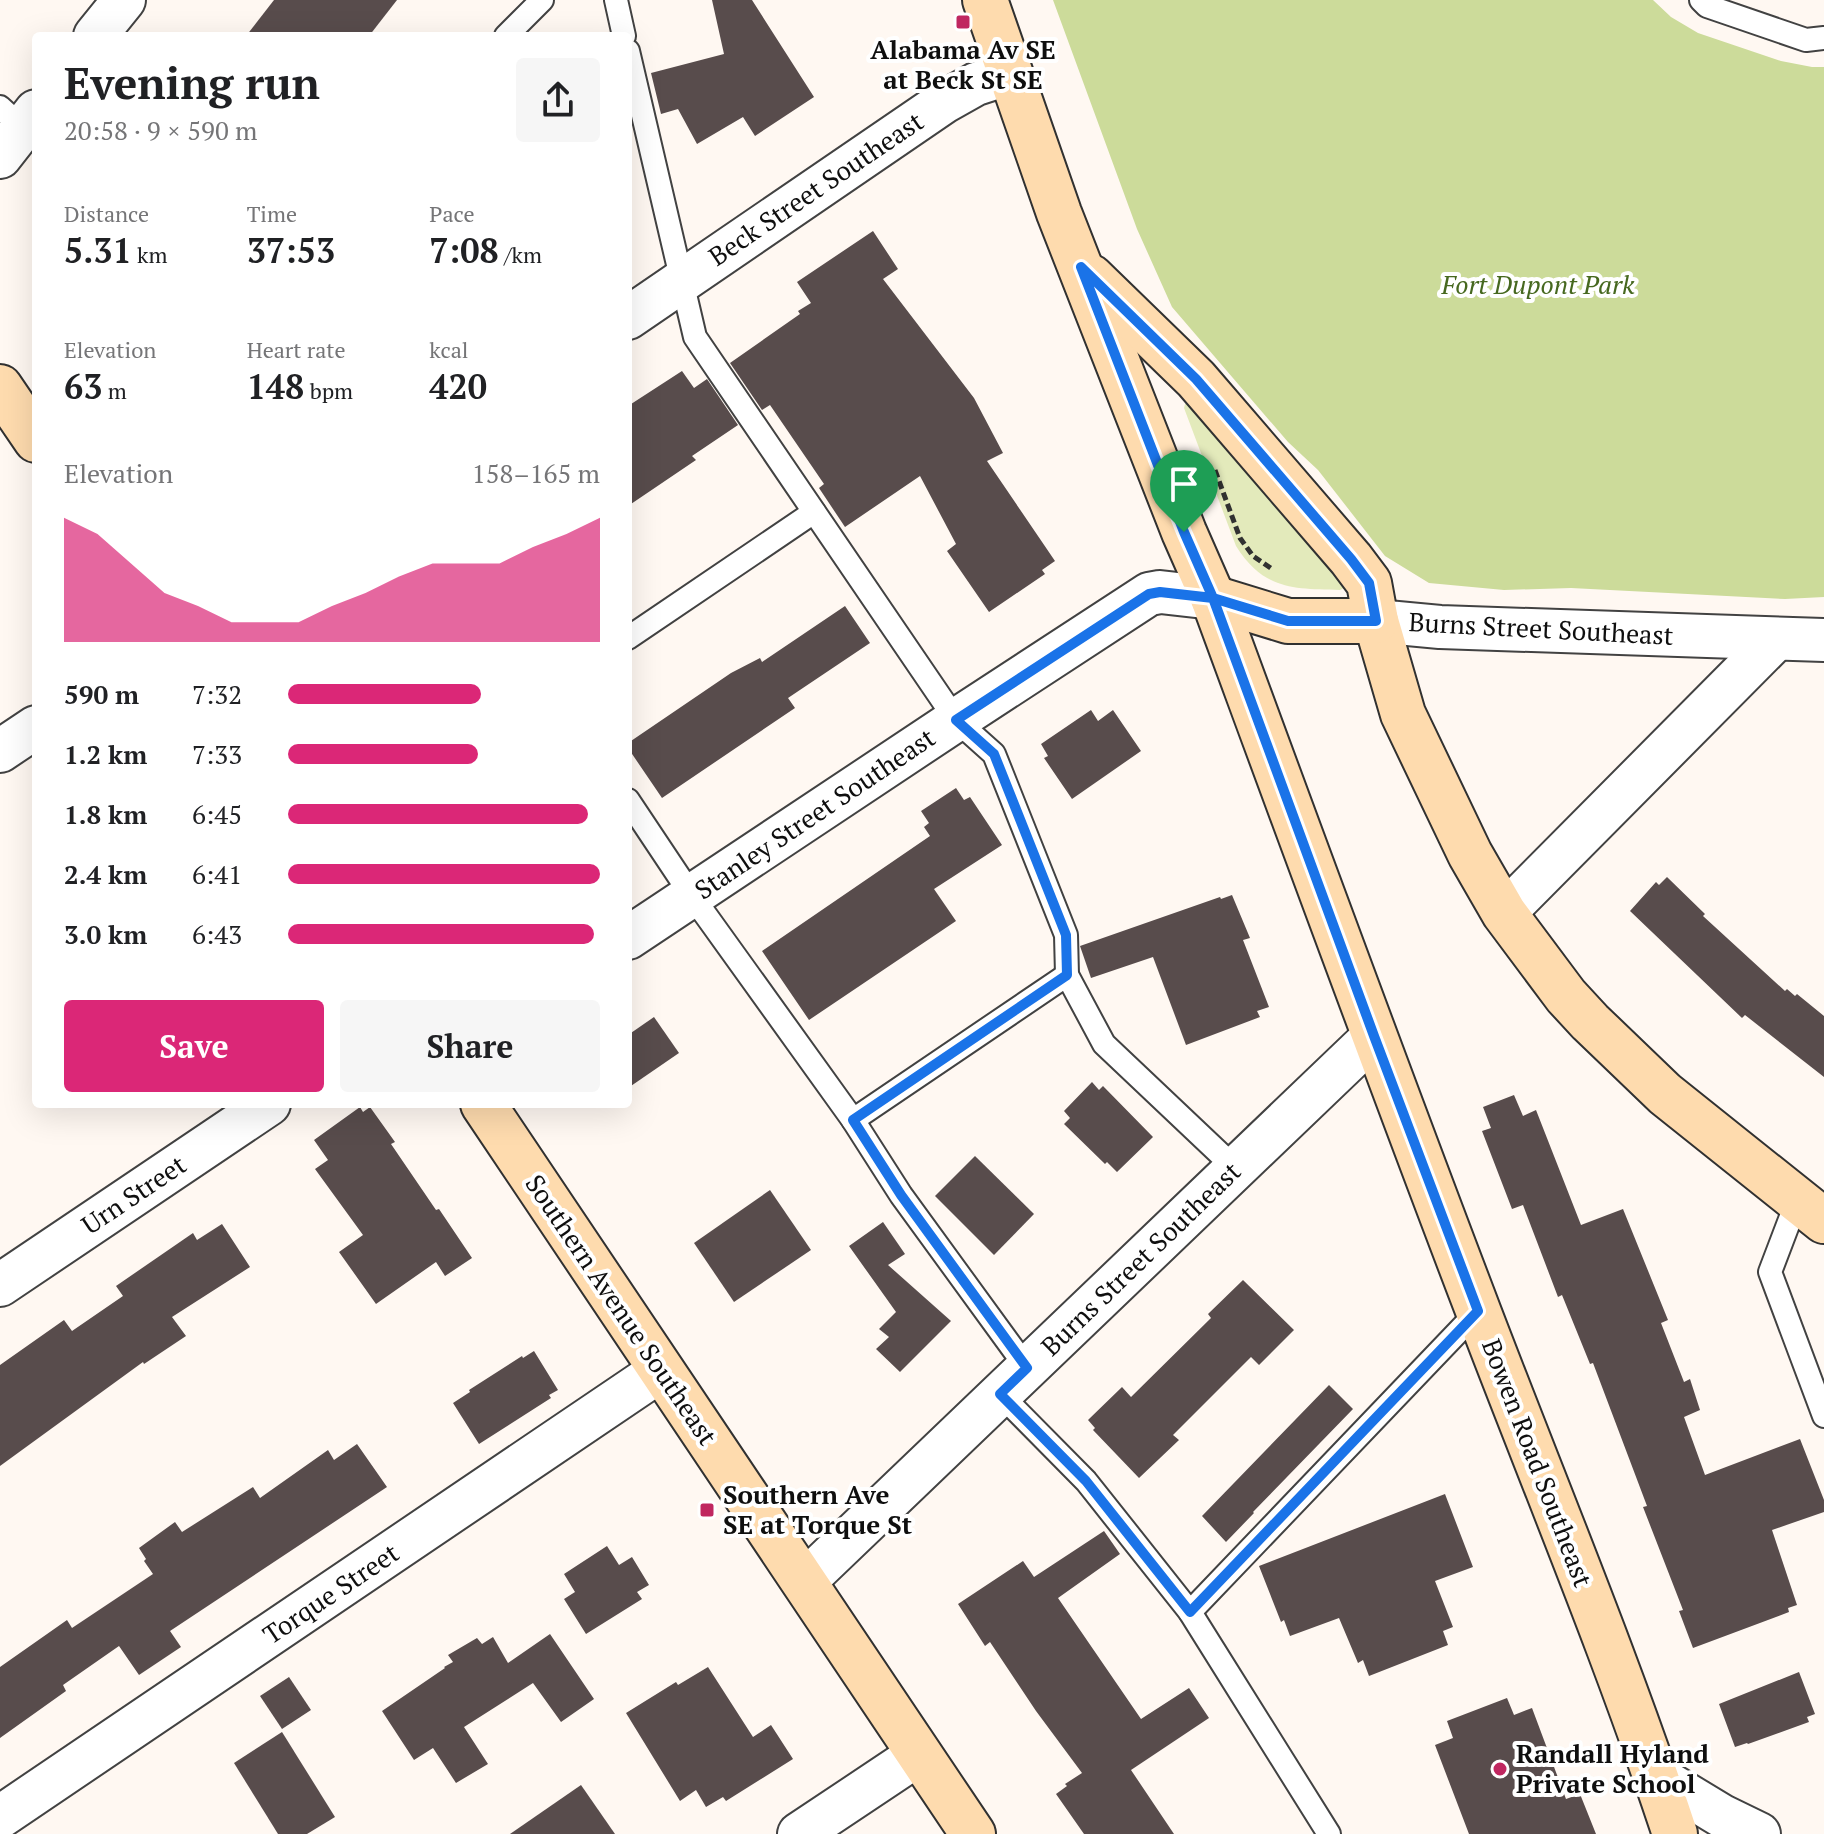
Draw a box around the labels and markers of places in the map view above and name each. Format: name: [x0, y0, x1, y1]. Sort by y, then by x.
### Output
marker: Alabama Av SE at Beck St SE: [954, 13, 972, 31]
place label: Alabama Av SE at Beck St SE: [870, 32, 1056, 96]
pin: [1150, 450, 1218, 532]
place label: Southern Ave SE at Torque St: [723, 1477, 913, 1541]
marker: Southern Ave SE at Torque St: [698, 1501, 716, 1519]
place label: Randall Hyland Private School: [1516, 1736, 1709, 1800]
marker: Randall Hyland Private School: [1491, 1760, 1509, 1778]

